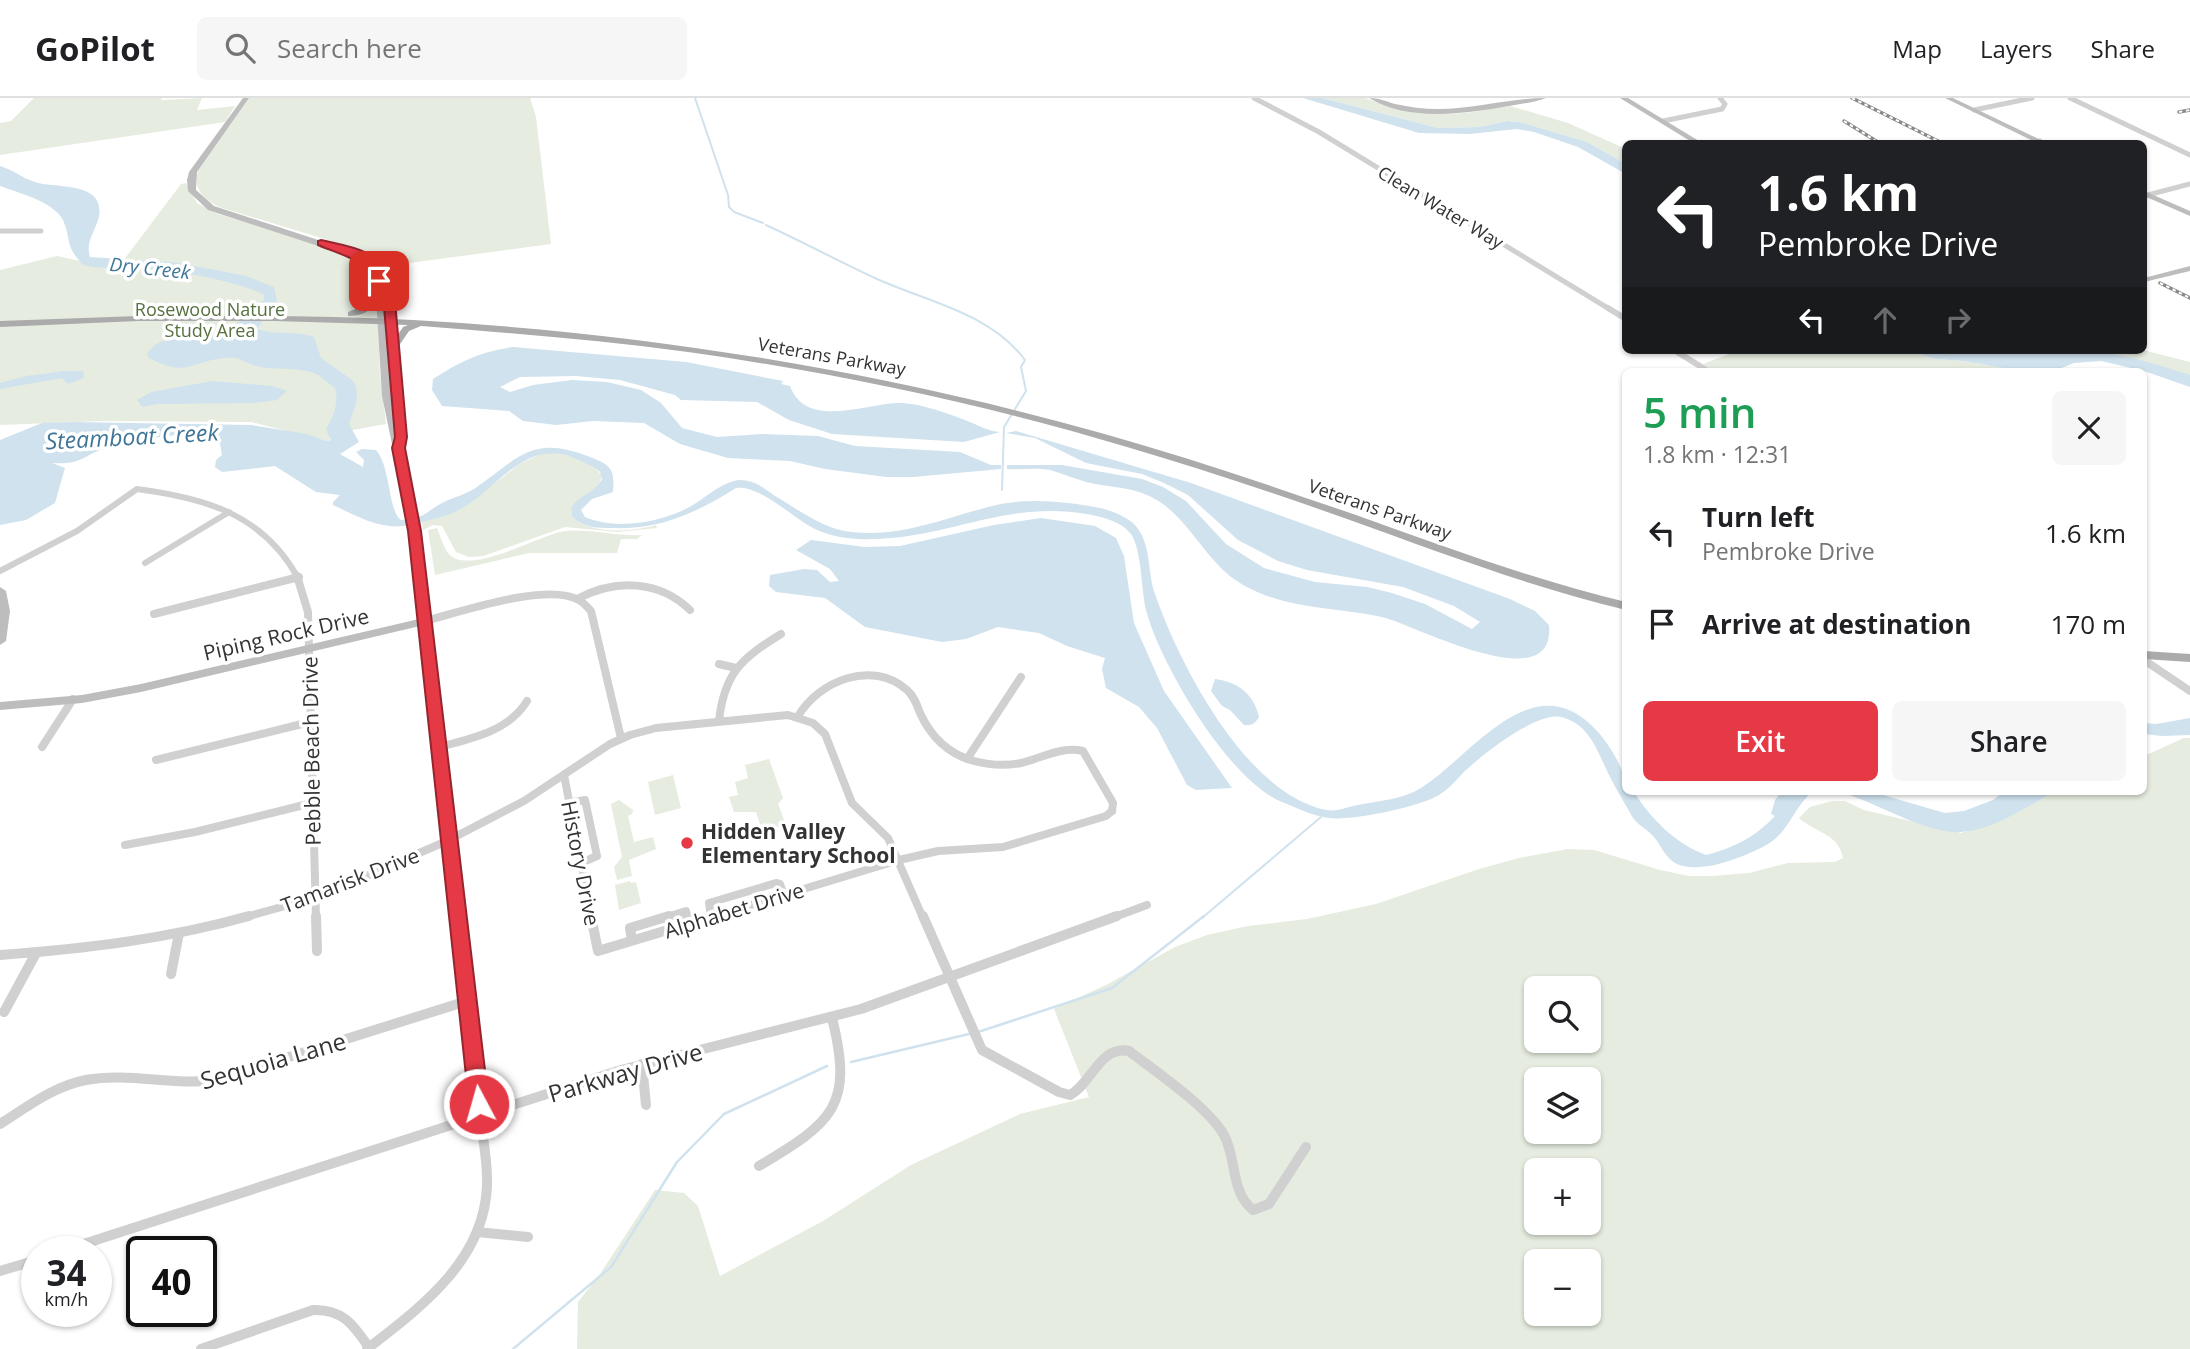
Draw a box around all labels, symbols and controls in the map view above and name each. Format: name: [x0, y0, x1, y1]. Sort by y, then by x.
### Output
search box: [197, 17, 687, 80]
text: GoPilot: [35, 26, 155, 71]
icon: search: [221, 29, 259, 67]
text: Search here: [277, 30, 422, 66]
text: Map: [1892, 32, 1942, 65]
text: Layers: [1980, 32, 2053, 65]
text: Share: [2091, 32, 2155, 65]
text: 1.6 km: [1758, 159, 1919, 225]
street label: Clean Water Way: [1374, 160, 1509, 254]
icon: left: [1643, 168, 1734, 259]
text: Pembroke Drive: [1758, 222, 1998, 265]
water label: Dry Creek: [108, 251, 192, 285]
pin: [349, 251, 409, 311]
icon: arrive: [360, 262, 398, 300]
park label: Rosewood Nature Study Area: [135, 297, 285, 342]
icon: left: [1793, 301, 1831, 339]
icon: ahead: [1866, 301, 1904, 339]
icon: right: [1939, 301, 1977, 339]
street label: Veterans Parkway: [756, 331, 909, 381]
text: 5 min: [1643, 383, 1756, 440]
button: close: [2052, 391, 2126, 465]
water label: Steamboat Creek: [45, 415, 220, 457]
text: 1.8 km · 12:31: [1643, 438, 1791, 470]
street label: Veterans Parkway: [1305, 473, 1456, 545]
text: Turn left: [1702, 499, 1814, 535]
icon: left: [1643, 514, 1681, 552]
text: 1.6 km: [2045, 515, 2126, 551]
text: Pembroke Drive: [1702, 535, 1875, 567]
street label: Piping Rock Drive: [200, 601, 372, 667]
icon: arrive: [1643, 605, 1681, 643]
text: Arrive at destination: [1702, 606, 1971, 642]
text: 170 m: [2051, 606, 2126, 642]
street label: Pebble Beach Drive: [295, 656, 327, 846]
button: Exit: [1643, 701, 1878, 781]
button: Share: [1892, 701, 2126, 781]
street label: History Drive: [555, 798, 607, 928]
place label: Hidden Valley Elementary School: [701, 817, 896, 869]
marker: Hidden Valley Elementary School: [679, 835, 695, 851]
street label: Tamarisk Drive: [277, 841, 423, 919]
street label: Alphabet Drive: [661, 875, 807, 945]
map controls: [1524, 976, 1601, 1326]
button: search: [1524, 976, 1601, 1053]
street label: Sequoia Lane: [196, 1023, 350, 1097]
street label: Parkway Drive: [544, 1034, 706, 1110]
position arrow: [442, 1067, 516, 1141]
button: layers: [1524, 1067, 1601, 1144]
button: +: [1524, 1158, 1601, 1235]
speed limit sign: 40: [126, 1236, 217, 1327]
text: 34: [46, 1249, 87, 1296]
button: −: [1524, 1249, 1601, 1326]
text: km/h: [45, 1287, 88, 1311]

